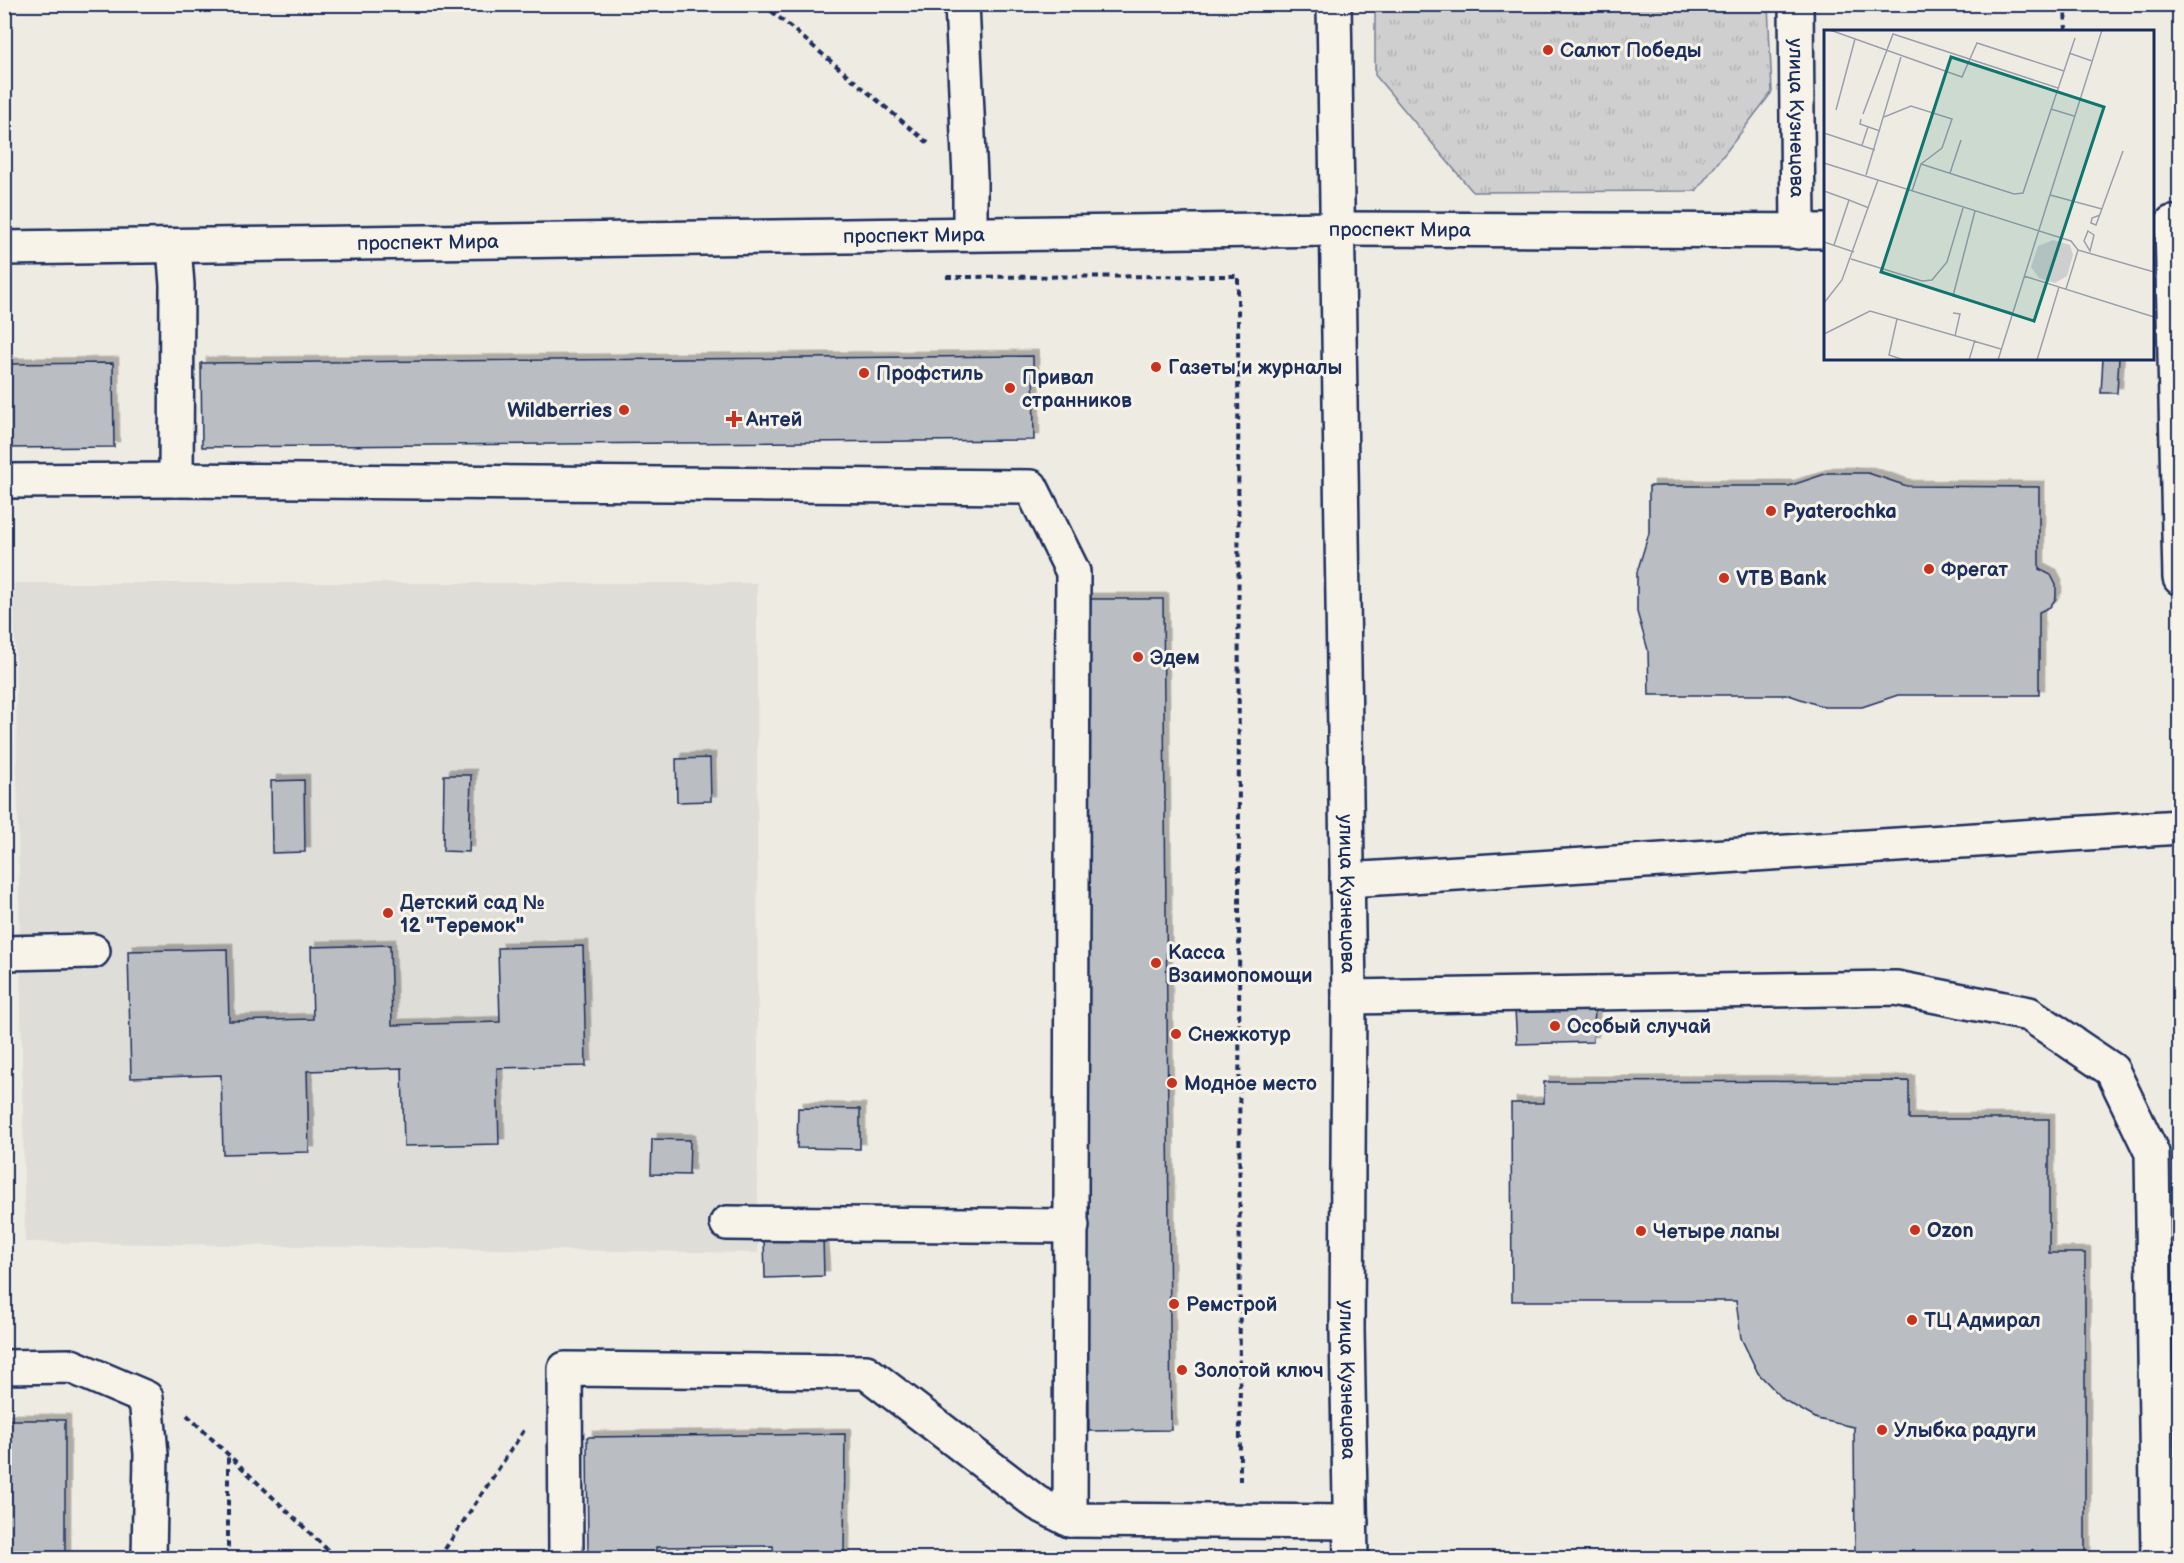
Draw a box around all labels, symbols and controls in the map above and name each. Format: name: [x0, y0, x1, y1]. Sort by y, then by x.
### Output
inset map: [1824, 30, 2154, 360]
street label: улица Кузнецова: [1783, 38, 1809, 198]
place label: Салют Победы: [1560, 39, 1702, 63]
marker: Салют Победы: [1541, 43, 1555, 57]
street label: проспект Мира: [1329, 218, 1471, 243]
street label: проспект Мира: [843, 223, 985, 249]
street label: проспект Мира: [357, 230, 499, 256]
place label: Газеты и журналы: [1168, 356, 1342, 380]
marker: Газеты и журналы: [1149, 360, 1163, 374]
place label: Профстиль: [876, 362, 984, 386]
marker: Профстиль: [857, 366, 871, 380]
place label: Привал странников: [1022, 366, 1132, 413]
marker: Привал странников: [1003, 381, 1017, 395]
place label: Wildberries: [507, 399, 612, 423]
marker: Wildberries: [617, 403, 631, 417]
place label: Антей: [745, 408, 802, 432]
marker: Антей: [727, 412, 741, 426]
place label: Pyaterochka: [1783, 500, 1897, 524]
marker: Pyaterochka: [1764, 504, 1778, 518]
place label: Фрегат: [1941, 558, 2009, 582]
marker: Фрегат: [1922, 562, 1936, 576]
place label: VTB Bank: [1736, 567, 1827, 591]
marker: VTB Bank: [1717, 571, 1731, 585]
place label: Эдем: [1150, 646, 1200, 670]
marker: Эдем: [1131, 650, 1145, 664]
street label: улица Кузнецова: [1333, 814, 1360, 974]
place label: Детский сад № 12 "Теремок": [400, 891, 545, 938]
marker: Детский сад № 12 "Теремок": [381, 906, 395, 920]
place label: Касса Взаимопомощи: [1168, 941, 1313, 988]
marker: Касса Взаимопомощи: [1149, 956, 1163, 970]
place label: Особый случай: [1567, 1015, 1711, 1039]
marker: Особый случай: [1548, 1019, 1562, 1033]
place label: Снежкотур: [1188, 1023, 1291, 1047]
marker: Снежкотур: [1169, 1027, 1183, 1041]
place label: Модное место: [1184, 1072, 1317, 1096]
marker: Модное место: [1165, 1076, 1179, 1090]
place label: Ozon: [1927, 1219, 1974, 1243]
place label: Четыре лапы: [1653, 1220, 1780, 1244]
marker: Ozon: [1908, 1223, 1922, 1237]
marker: Четыре лапы: [1634, 1224, 1648, 1238]
place label: Ремстрой: [1186, 1293, 1277, 1317]
marker: Ремстрой: [1167, 1297, 1181, 1311]
street label: улица Кузнецова: [1334, 1300, 1360, 1460]
place label: ТЦ Адмирал: [1924, 1309, 2041, 1333]
marker: ТЦ Адмирал: [1905, 1313, 1919, 1327]
place label: Золотой ключ: [1194, 1359, 1324, 1383]
marker: Золотой ключ: [1175, 1363, 1189, 1377]
place label: Улыбка радуги: [1894, 1419, 2036, 1443]
marker: Улыбка радуги: [1875, 1423, 1889, 1437]

